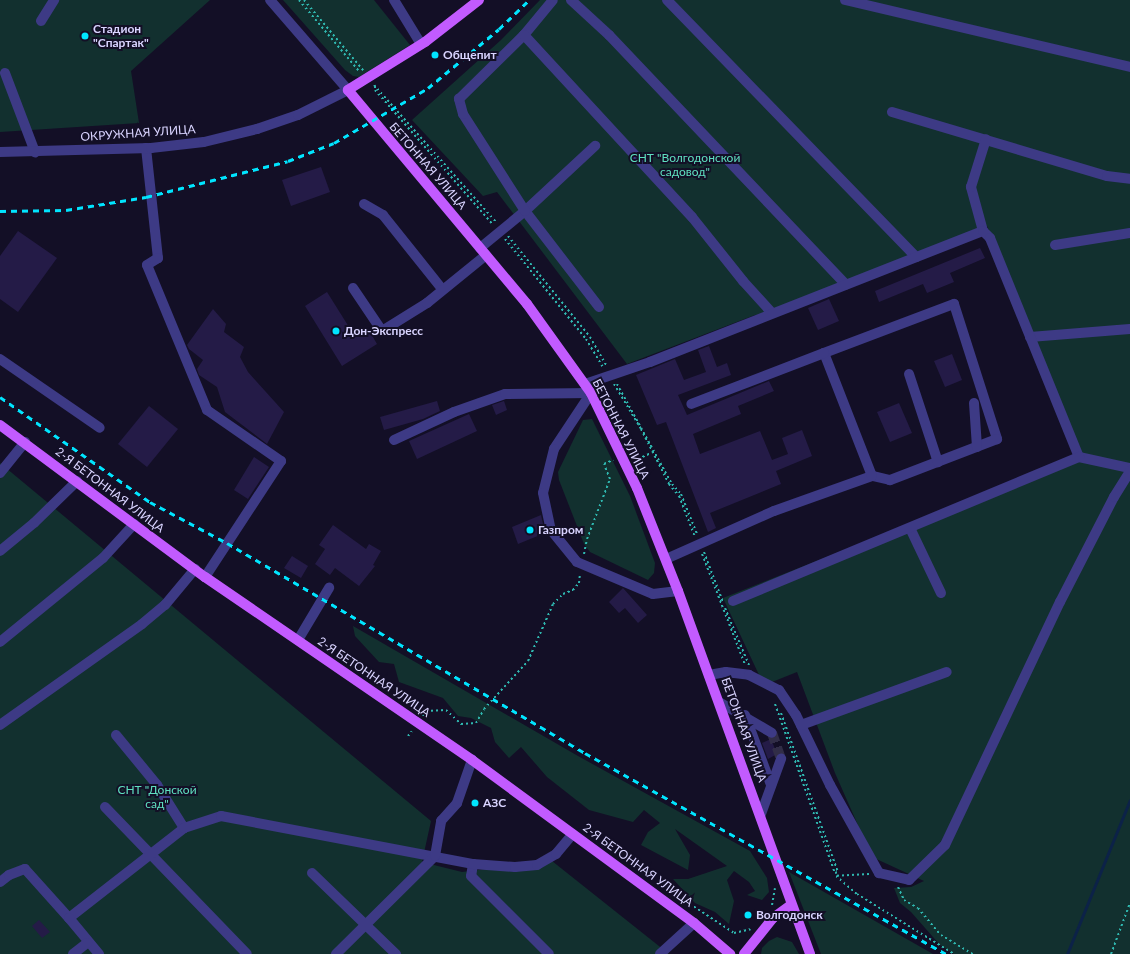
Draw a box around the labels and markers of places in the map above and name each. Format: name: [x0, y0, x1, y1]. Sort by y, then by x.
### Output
place label: Стадион "Спартак": [93, 22, 149, 50]
marker: Стадион "Спартак": [80, 31, 90, 41]
place label: Общепит: [443, 48, 497, 62]
marker: Общепит: [430, 50, 440, 60]
place label: Дон-Экспресс: [344, 324, 423, 338]
marker: Дон-Экспресс: [331, 326, 341, 336]
place label: Газпром: [538, 523, 583, 537]
marker: Газпром: [525, 525, 535, 535]
place label: АЗС: [483, 796, 506, 810]
marker: АЗС: [470, 798, 480, 808]
place label: Волгодонск: [756, 908, 823, 922]
marker: Волгодонск: [743, 910, 753, 920]

